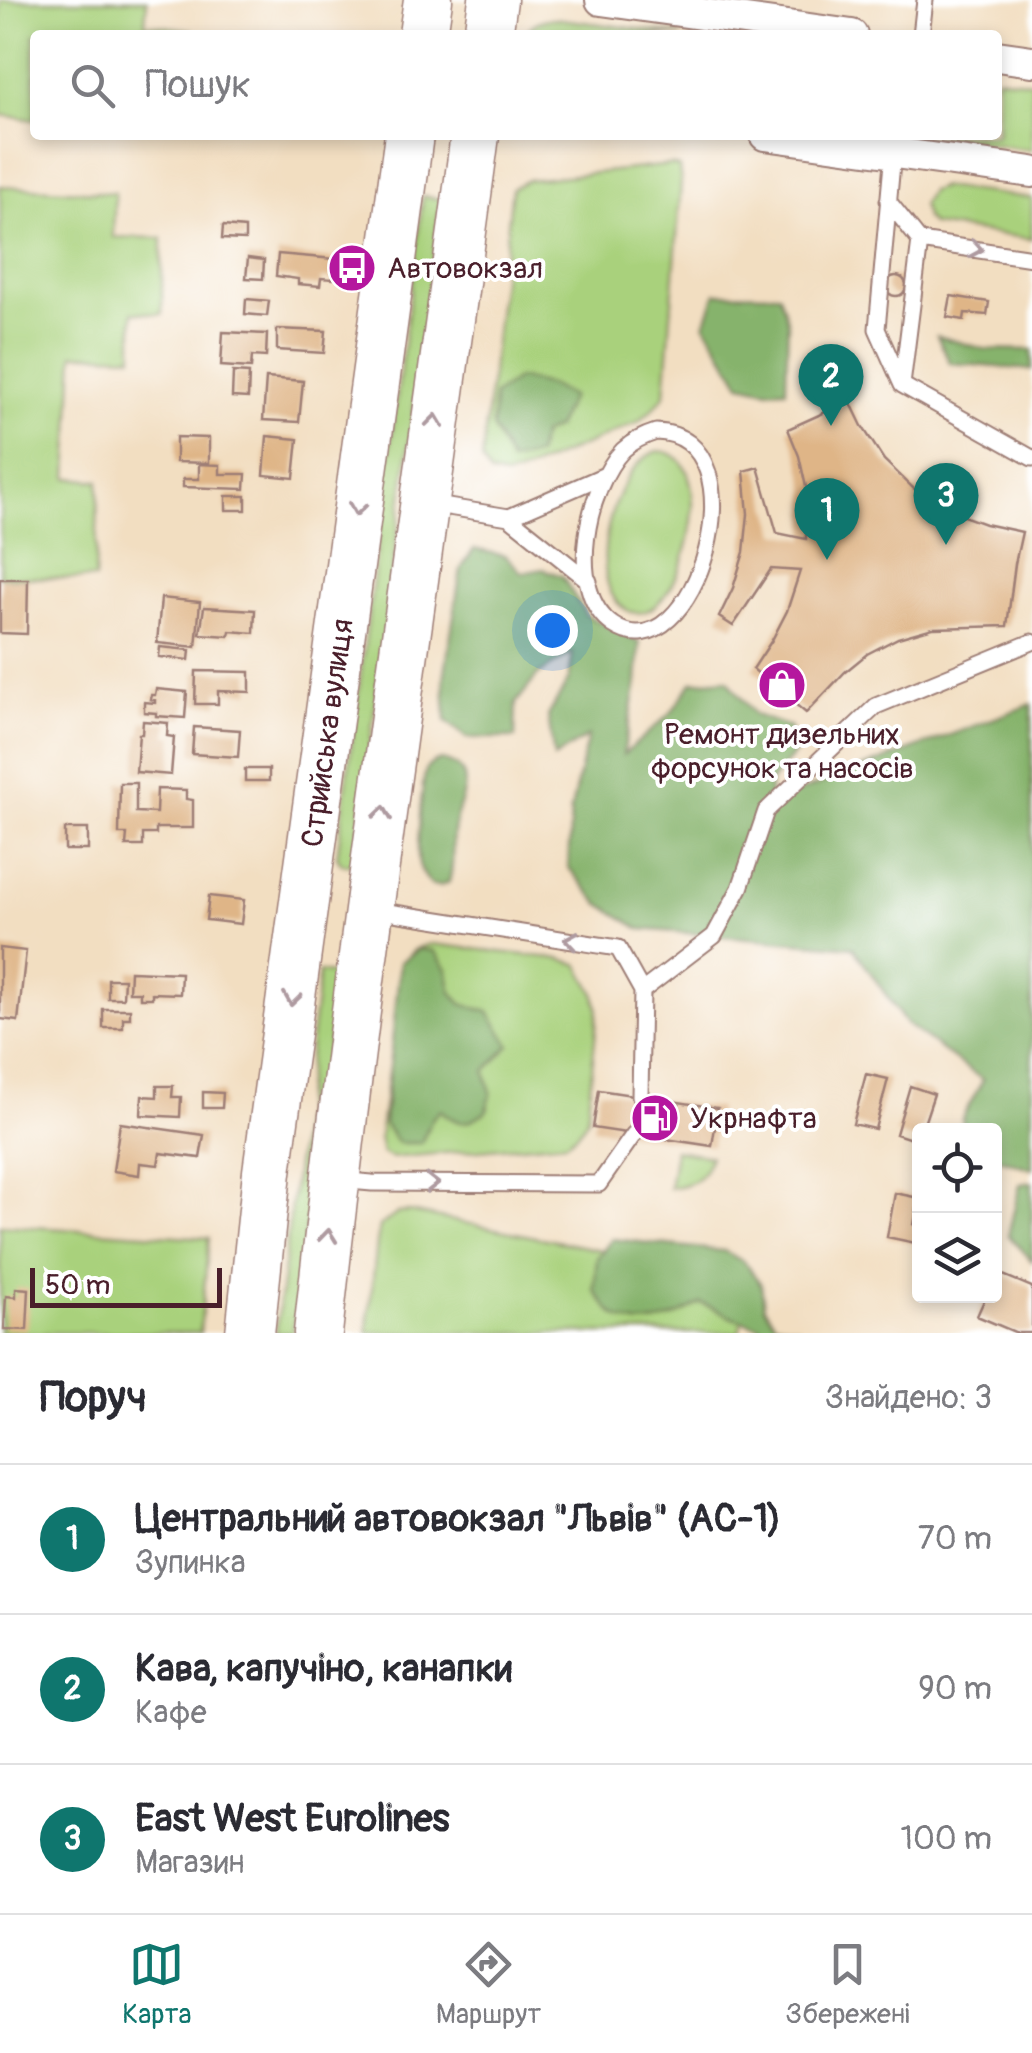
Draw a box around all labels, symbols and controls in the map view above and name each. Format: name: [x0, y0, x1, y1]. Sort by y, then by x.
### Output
search box: [30, 30, 1002, 140]
icon: search: [65, 58, 120, 113]
text: Пошук: [145, 61, 251, 109]
one-way arrow: [968, 238, 984, 259]
bus stop icon: Автовокзал: [326, 242, 378, 294]
place label: Автовокзал: [387, 250, 543, 287]
pin: 2: [798, 344, 864, 426]
one-way arrow: [424, 413, 445, 429]
pin: 3: [914, 462, 978, 545]
pin: 1: [794, 478, 860, 560]
one-way arrow: [348, 501, 369, 517]
your location: [527, 605, 578, 656]
street label: Стрийська вулиця: [293, 616, 361, 850]
shop icon: Ремонт дизельних форсунок та насосів: [756, 659, 808, 711]
place label: Ремонт дизельних форсунок та насосів: [650, 716, 914, 787]
one-way arrow: [371, 805, 392, 821]
one-way arrow: [563, 930, 579, 951]
one-way arrow: [282, 990, 303, 1007]
fuel station icon: Укрнафта: [629, 1092, 681, 1144]
place label: Укрнафта: [690, 1100, 817, 1137]
map controls: [912, 1123, 1002, 1303]
button: locate: [912, 1123, 1002, 1213]
one-way arrow: [424, 1172, 440, 1194]
button: layers: [912, 1213, 1002, 1303]
one-way arrow: [317, 1228, 338, 1244]
scale bar: [30, 1263, 222, 1308]
text: 50 m: [45, 1268, 110, 1303]
text: Поруч: [40, 1372, 147, 1424]
text: Знайдено: 3: [825, 1378, 992, 1418]
text: Центральний автовокзал "Львів" (АС-1): [135, 1495, 781, 1543]
text: 1: [66, 1519, 79, 1559]
text: 70 m: [918, 1519, 992, 1559]
text: Зупинка: [135, 1543, 246, 1583]
text: Кава, капучіно, канапки: [135, 1645, 512, 1693]
text: 2: [64, 1669, 81, 1709]
text: 90 m: [918, 1669, 992, 1709]
text: Кафе: [135, 1693, 207, 1733]
text: East West Eurolines: [135, 1795, 449, 1843]
text: 3: [64, 1819, 81, 1859]
text: 100 m: [900, 1819, 992, 1859]
text: Магазин: [135, 1843, 244, 1883]
tab: Карта: [122, 1937, 192, 2032]
tab: Маршрут: [436, 1937, 541, 2032]
tab: Збережені: [785, 1937, 910, 2032]

